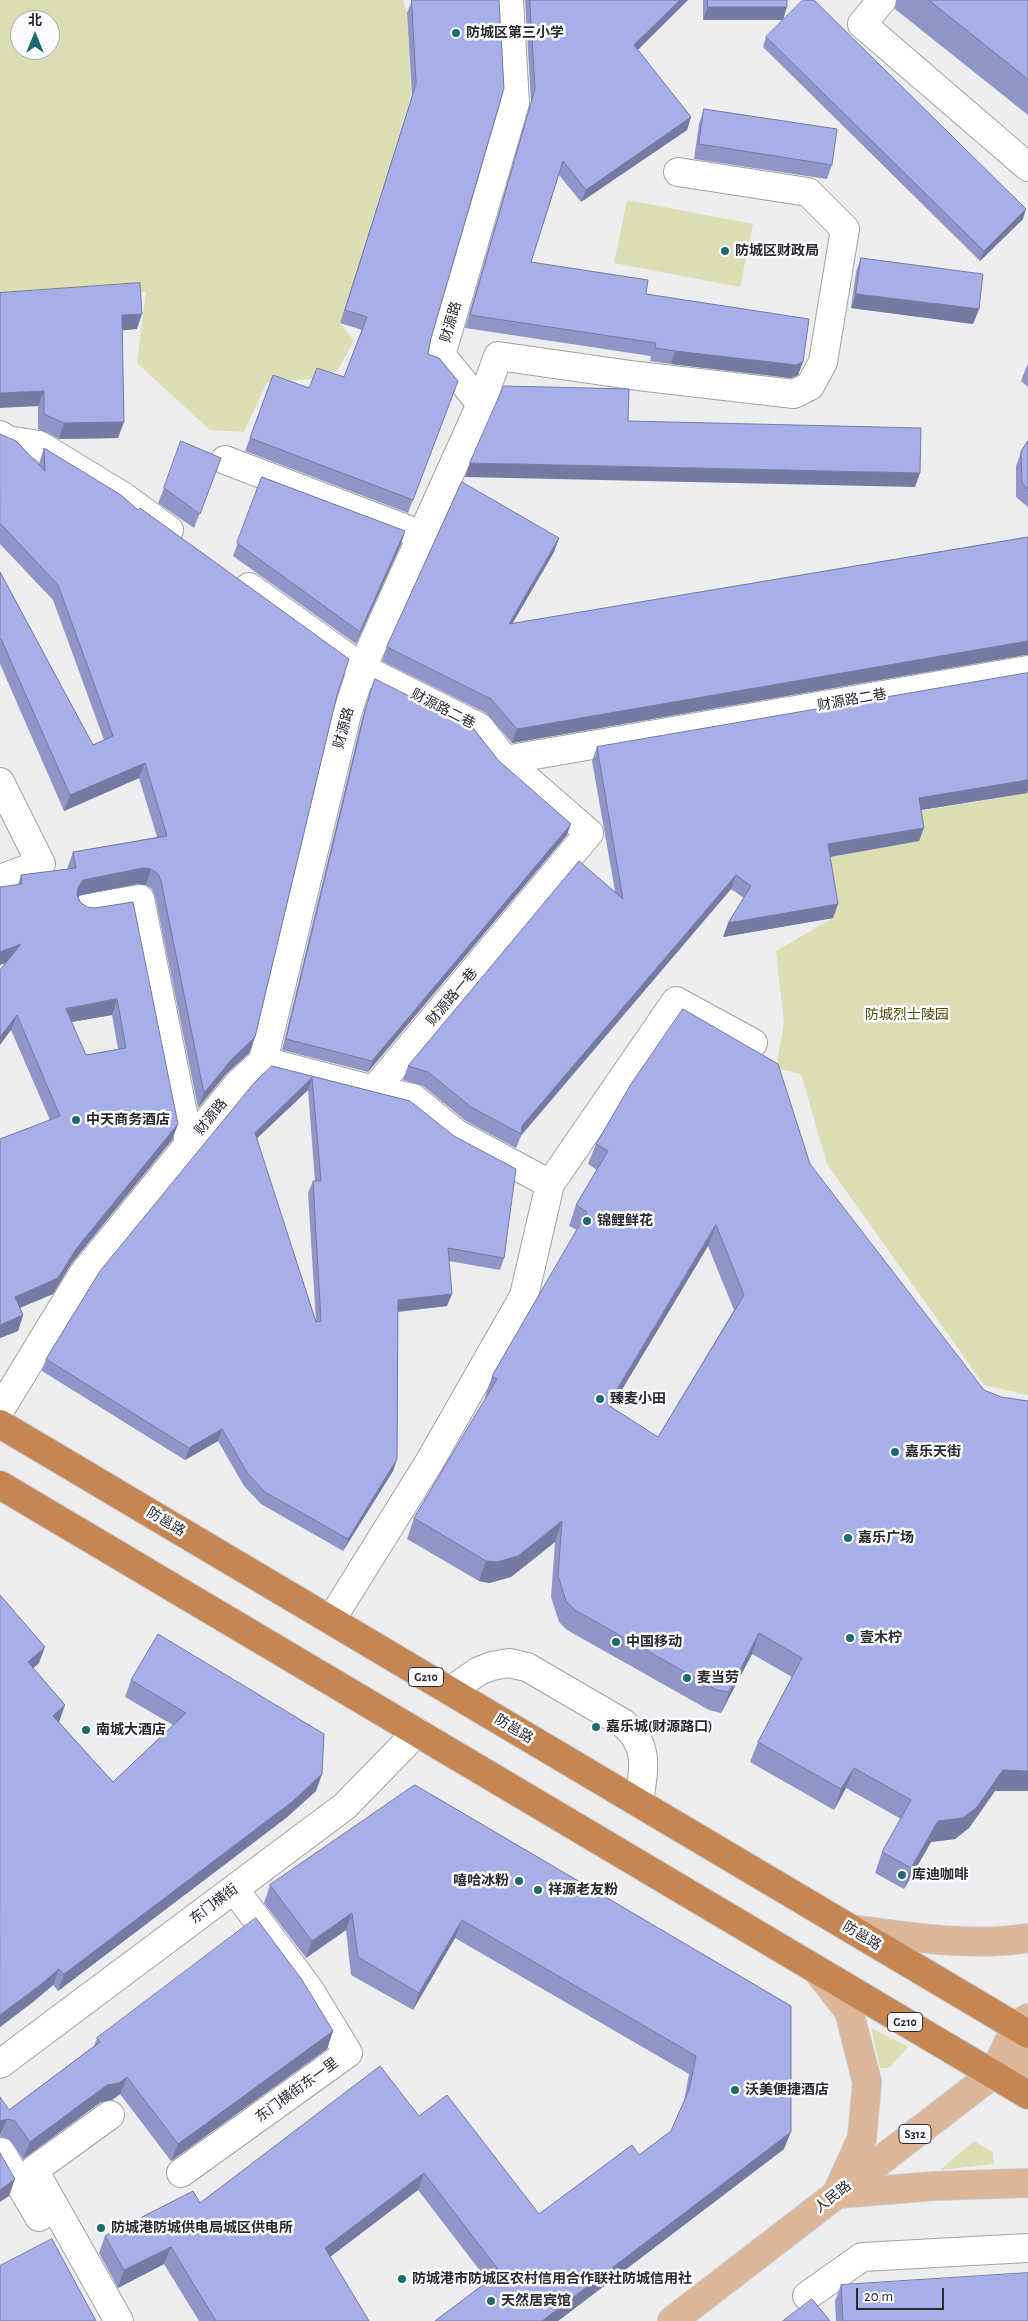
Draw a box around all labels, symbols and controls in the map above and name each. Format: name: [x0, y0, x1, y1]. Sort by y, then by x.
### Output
north arrow: [10, 10, 60, 60]
text: 北: [28, 14, 42, 28]
place label: 防城区第三小学: [466, 25, 564, 41]
marker: 防城区第三小学: [450, 27, 462, 39]
place label: 防城区财政局: [735, 243, 819, 259]
marker: 防城区财政局: [719, 245, 731, 257]
street label: 财源路: [437, 299, 465, 345]
street label: 财源路二巷: [408, 686, 478, 732]
street label: 财源路二巷: [816, 686, 888, 714]
street label: 财源路: [330, 706, 358, 750]
street label: 财源路一巷: [423, 965, 481, 1029]
park label: 防城烈士陵园: [865, 1007, 949, 1023]
street label: 财源路: [191, 1095, 231, 1139]
place label: 中天商务酒店: [86, 1112, 170, 1128]
marker: 中天商务酒店: [70, 1114, 82, 1126]
place label: 锦鲤鲜花: [597, 1213, 653, 1229]
marker: 锦鲤鲜花: [581, 1215, 593, 1227]
place label: 臻麦小田: [610, 1391, 666, 1407]
marker: 臻麦小田: [594, 1393, 606, 1405]
place label: 嘉乐天街: [905, 1444, 961, 1460]
marker: 嘉乐天街: [889, 1446, 901, 1458]
street label: 防邕路: [144, 1504, 188, 1540]
place label: 嘉乐广场: [858, 1530, 914, 1546]
marker: 嘉乐广场: [842, 1532, 854, 1544]
place label: 壹木柠: [860, 1630, 902, 1646]
marker: 壹木柠: [844, 1632, 856, 1644]
place label: 中国移动: [626, 1634, 682, 1650]
marker: 中国移动: [610, 1636, 622, 1648]
road number: G210: [408, 1668, 444, 1686]
place label: 麦当劳: [697, 1670, 739, 1686]
marker: 麦当劳: [681, 1672, 693, 1684]
street label: 防邕路: [492, 1711, 536, 1747]
place label: 嘉乐城(财源路口): [606, 1719, 712, 1735]
marker: 嘉乐城(财源路口): [590, 1721, 602, 1733]
place label: 南城大酒店: [96, 1722, 166, 1738]
marker: 南城大酒店: [80, 1724, 92, 1736]
place label: 库迪咖啡: [912, 1867, 968, 1883]
marker: 库迪咖啡: [896, 1869, 908, 1881]
place label: 嘻哈冰粉: [453, 1873, 509, 1889]
marker: 嘻哈冰粉: [513, 1875, 525, 1887]
street label: 东门横街: [187, 1880, 241, 1928]
place label: 祥源老友粉: [548, 1882, 618, 1898]
marker: 祥源老友粉: [532, 1884, 544, 1896]
street label: 防邕路: [840, 1918, 884, 1954]
road number: G210: [888, 2012, 922, 2031]
street label: 东门横街东一里: [252, 2054, 342, 2126]
place label: 沃美便捷酒店: [745, 2082, 829, 2098]
marker: 沃美便捷酒店: [729, 2084, 741, 2096]
road number: S312: [899, 2124, 931, 2144]
street label: 人民路: [811, 2177, 855, 2217]
place label: 防城港防城供电局城区供电所: [111, 2220, 293, 2236]
marker: 防城港防城供电局城区供电所: [95, 2222, 107, 2234]
place label: 防城港市防城区农村信用合作联社防城信用社: [412, 2271, 692, 2287]
marker: 防城港市防城区农村信用合作联社防城信用社: [396, 2273, 408, 2285]
scale bar: [858, 2278, 946, 2310]
text: 20 m: [864, 2289, 893, 2304]
place label: 天然居宾馆: [501, 2293, 571, 2309]
marker: 天然居宾馆: [485, 2295, 497, 2307]

